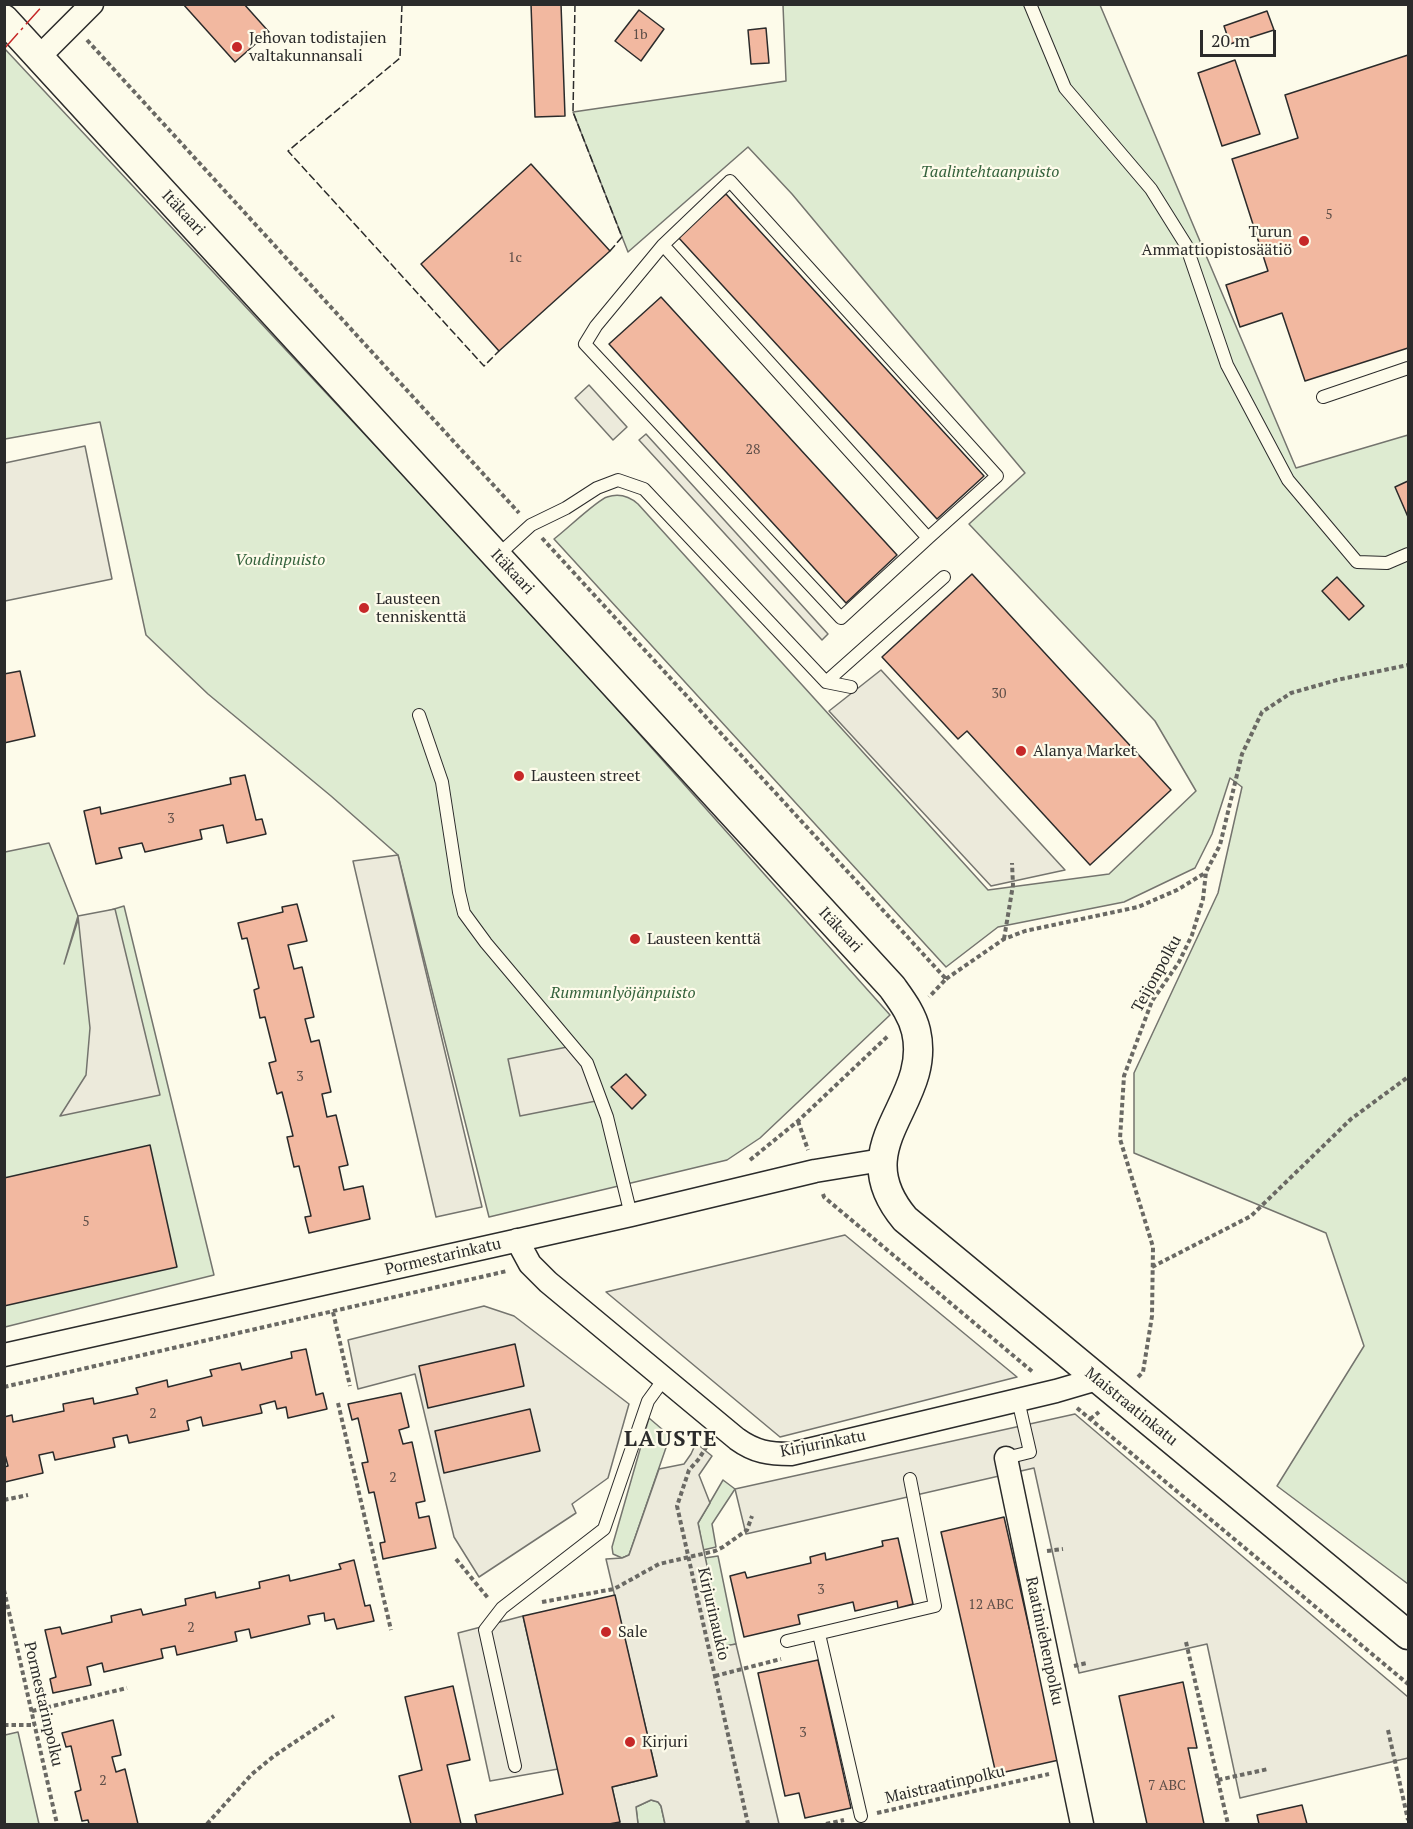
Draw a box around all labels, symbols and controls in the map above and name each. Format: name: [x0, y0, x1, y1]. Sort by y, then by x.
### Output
scale bar: [1203, 18, 1280, 56]
house number: 1b: [632, 27, 648, 43]
place label: Jehovan todistajien valtakunnansali: [249, 28, 386, 66]
text: 20 m: [1211, 28, 1250, 52]
marker: Jehovan todistajien valtakunnansali: [230, 40, 244, 54]
park label: Taalintehtaanpuisto: [921, 162, 1059, 182]
street label: Itäkaari: [157, 186, 209, 240]
house number: 5: [1325, 207, 1333, 223]
place label: Turun Ammattiopistosäätiö: [1142, 222, 1292, 260]
marker: Turun Ammattiopistosäätiö: [1297, 234, 1311, 248]
house number: 1c: [508, 250, 522, 266]
house number: 28: [746, 442, 760, 458]
street label: Itäkaari: [486, 545, 538, 599]
park label: Voudinpuisto: [235, 550, 325, 570]
place label: Lausteen tenniskenttä: [376, 589, 466, 627]
marker: Lausteen tenniskenttä: [357, 601, 371, 615]
house number: 30: [992, 686, 1006, 702]
place label: Alanya Market: [1033, 741, 1137, 761]
marker: Alanya Market: [1014, 744, 1028, 758]
place label: Lausteen street: [531, 766, 640, 786]
marker: Lausteen street: [512, 769, 526, 783]
house number: 3: [167, 811, 175, 827]
street label: Itäkaari: [814, 903, 866, 957]
place label: Lausteen kenttä: [647, 929, 761, 949]
marker: Lausteen kenttä: [628, 932, 642, 946]
street label: Teijonpolku: [1128, 932, 1186, 1016]
park label: Rummunlyöjänpuisto: [550, 983, 696, 1003]
house number: 3: [296, 1069, 304, 1085]
house number: 5: [82, 1214, 90, 1230]
street label: Pormestarinkatu: [383, 1234, 503, 1280]
street label: Maistraatinkatu: [1081, 1364, 1181, 1450]
house number: 2: [149, 1406, 157, 1422]
street label: Kirjurinkatu: [778, 1426, 868, 1462]
district label: LAUSTE: [624, 1427, 718, 1453]
house number: 2: [389, 1470, 397, 1486]
street label: Kirjurinaukio: [693, 1566, 733, 1662]
street label: Raatimiehenpolku: [1021, 1575, 1067, 1707]
house number: 3: [817, 1582, 825, 1598]
house number: 12 ABC: [968, 1597, 1014, 1613]
house number: 2: [187, 1620, 195, 1636]
place label: Sale: [618, 1622, 648, 1642]
marker: Sale: [599, 1625, 613, 1639]
street label: Pormestarinpolku: [19, 1640, 67, 1768]
house number: 3: [799, 1725, 807, 1741]
place label: Kirjuri: [642, 1732, 688, 1752]
marker: Kirjuri: [623, 1735, 637, 1749]
street label: Maistraatinpolku: [883, 1762, 1007, 1808]
house number: 2: [99, 1773, 107, 1789]
house number: 7 ABC: [1148, 1778, 1186, 1794]

